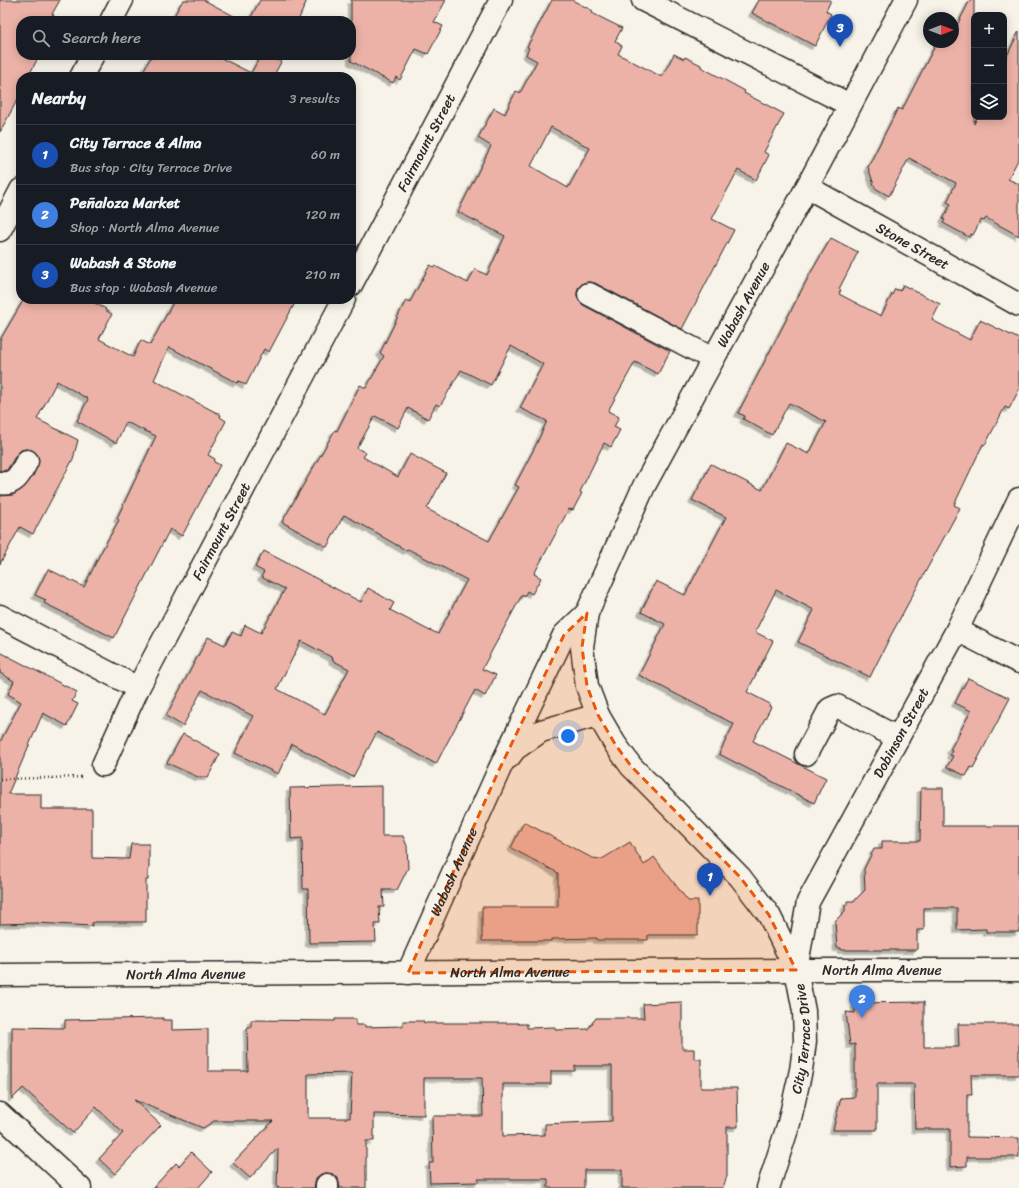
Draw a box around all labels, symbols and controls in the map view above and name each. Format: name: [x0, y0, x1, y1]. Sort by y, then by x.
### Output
north arrow: [923, 12, 959, 48]
map controls: [971, 12, 1007, 120]
button: +: [971, 12, 1007, 48]
pin: 3: [827, 14, 853, 47]
search box: [16, 16, 356, 60]
text: Search here: [62, 25, 141, 51]
icon: search: [30, 27, 52, 49]
button: −: [971, 48, 1007, 84]
text: Nearby: [32, 83, 86, 113]
button: layers: [971, 84, 1007, 120]
text: 3 results: [289, 87, 340, 110]
street label: Fairmount Street: [390, 89, 463, 196]
text: City Terrace & Alma: [70, 130, 202, 156]
text: 1: [42, 143, 48, 166]
text: 60 m: [311, 143, 340, 166]
text: Bus stop · City Terrace Drive: [70, 156, 232, 179]
text: Peñaloza Market: [70, 190, 180, 216]
text: 2: [41, 203, 49, 226]
text: 120 m: [305, 203, 340, 226]
text: Shop · North Alma Avenue: [70, 216, 219, 239]
street label: Stone Street: [871, 216, 954, 277]
text: Wabash & Stone: [70, 250, 176, 276]
street label: Wabash Avenue: [710, 257, 777, 352]
text: 3: [41, 263, 49, 286]
text: 210 m: [305, 263, 340, 286]
text: Bus stop · Wabash Avenue: [70, 276, 217, 299]
street label: Fairmount Street: [185, 478, 258, 585]
street label: Dobinson Street: [866, 683, 936, 783]
your location: [558, 726, 578, 746]
street label: Wabash Avenue: [423, 824, 485, 920]
pin: 1: [697, 863, 723, 896]
street label: North Alma Avenue: [822, 958, 942, 983]
street label: North Alma Avenue: [450, 959, 570, 985]
street label: North Alma Avenue: [126, 961, 246, 987]
street label: City Terrace Drive: [784, 981, 818, 1096]
pin: 2: [849, 985, 875, 1018]

